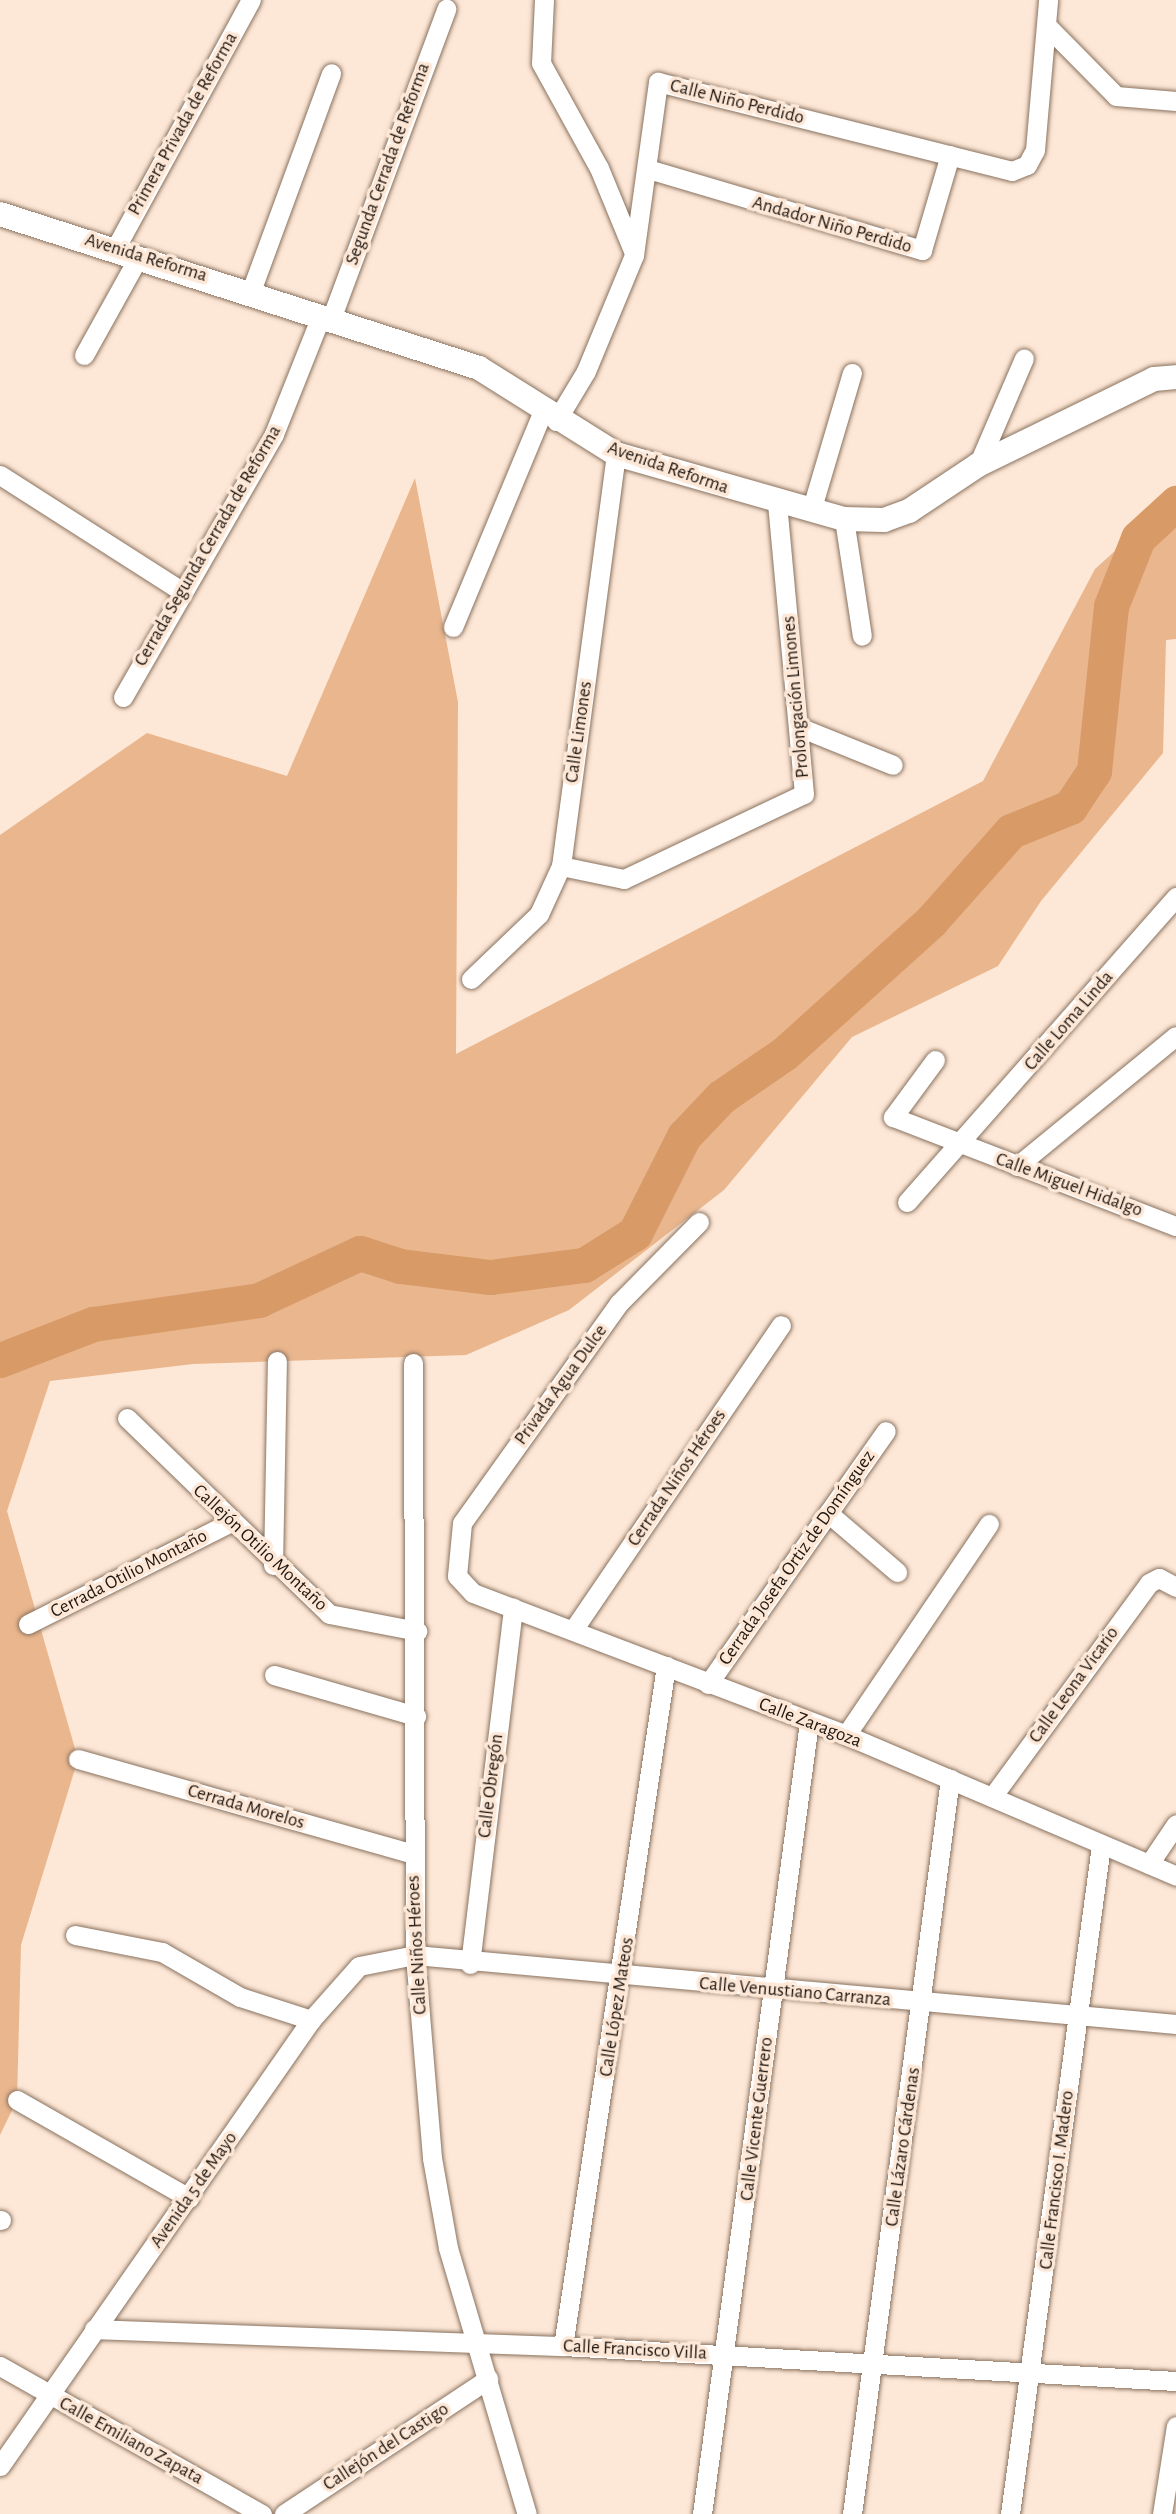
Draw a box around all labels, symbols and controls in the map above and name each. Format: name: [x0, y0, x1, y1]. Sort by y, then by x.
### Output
street label: Primera Privada de Reforma: [123, 28, 243, 220]
street label: Segunda Cerrada de Reforma: [341, 60, 435, 268]
street label: Calle Niño Perdido: [668, 74, 806, 130]
street label: Andador Niño Perdido: [750, 191, 914, 259]
street label: Avenida Reforma: [82, 229, 210, 287]
street label: Cerrada Segunda Cerrada de Reforma: [130, 422, 286, 670]
street label: Avenida Reforma: [604, 437, 732, 499]
street label: Prolongación Limones: [778, 615, 814, 779]
street label: Calle Limones: [561, 680, 597, 784]
street label: Calle Loma Linda: [1019, 966, 1119, 1076]
street label: Calle Miguel Hidalgo: [992, 1148, 1146, 1222]
street label: Privada Agua Dulce: [510, 1320, 612, 1450]
street label: Cerrada Niños Héroes: [623, 1405, 731, 1551]
street label: Cerrada Josefa Ortiz de Domínguez: [714, 1446, 880, 1670]
street label: Callejón Otilio Montaño: [188, 1480, 332, 1616]
street label: Cerrada Otilio Montaño: [47, 1525, 211, 1623]
street label: Calle Leona Vicario: [1024, 1622, 1124, 1748]
street label: Calle Zaragoza: [755, 1693, 865, 1753]
street label: Calle Obregón: [473, 1733, 509, 1839]
street label: Cerrada Morelos: [185, 1779, 307, 1835]
street label: Calle Niños Héroes: [402, 1875, 432, 2015]
street label: Calle López Mateos: [595, 1936, 639, 2078]
street label: Calle Venustiano Carranza: [698, 1972, 892, 2012]
street label: Calle Vicente Guerrero: [736, 2036, 778, 2202]
street label: Calle Lázaro Cárdenas: [881, 2066, 925, 2228]
street label: Calle Francisco I. Madero: [1035, 2089, 1079, 2271]
street label: Avenida 5 de Mayo: [145, 2128, 243, 2252]
street label: Calle Francisco Villa: [562, 2335, 708, 2365]
street label: Calle Emiliano Zapata: [55, 2392, 207, 2490]
street label: Callejón del Castigo: [319, 2398, 453, 2496]

